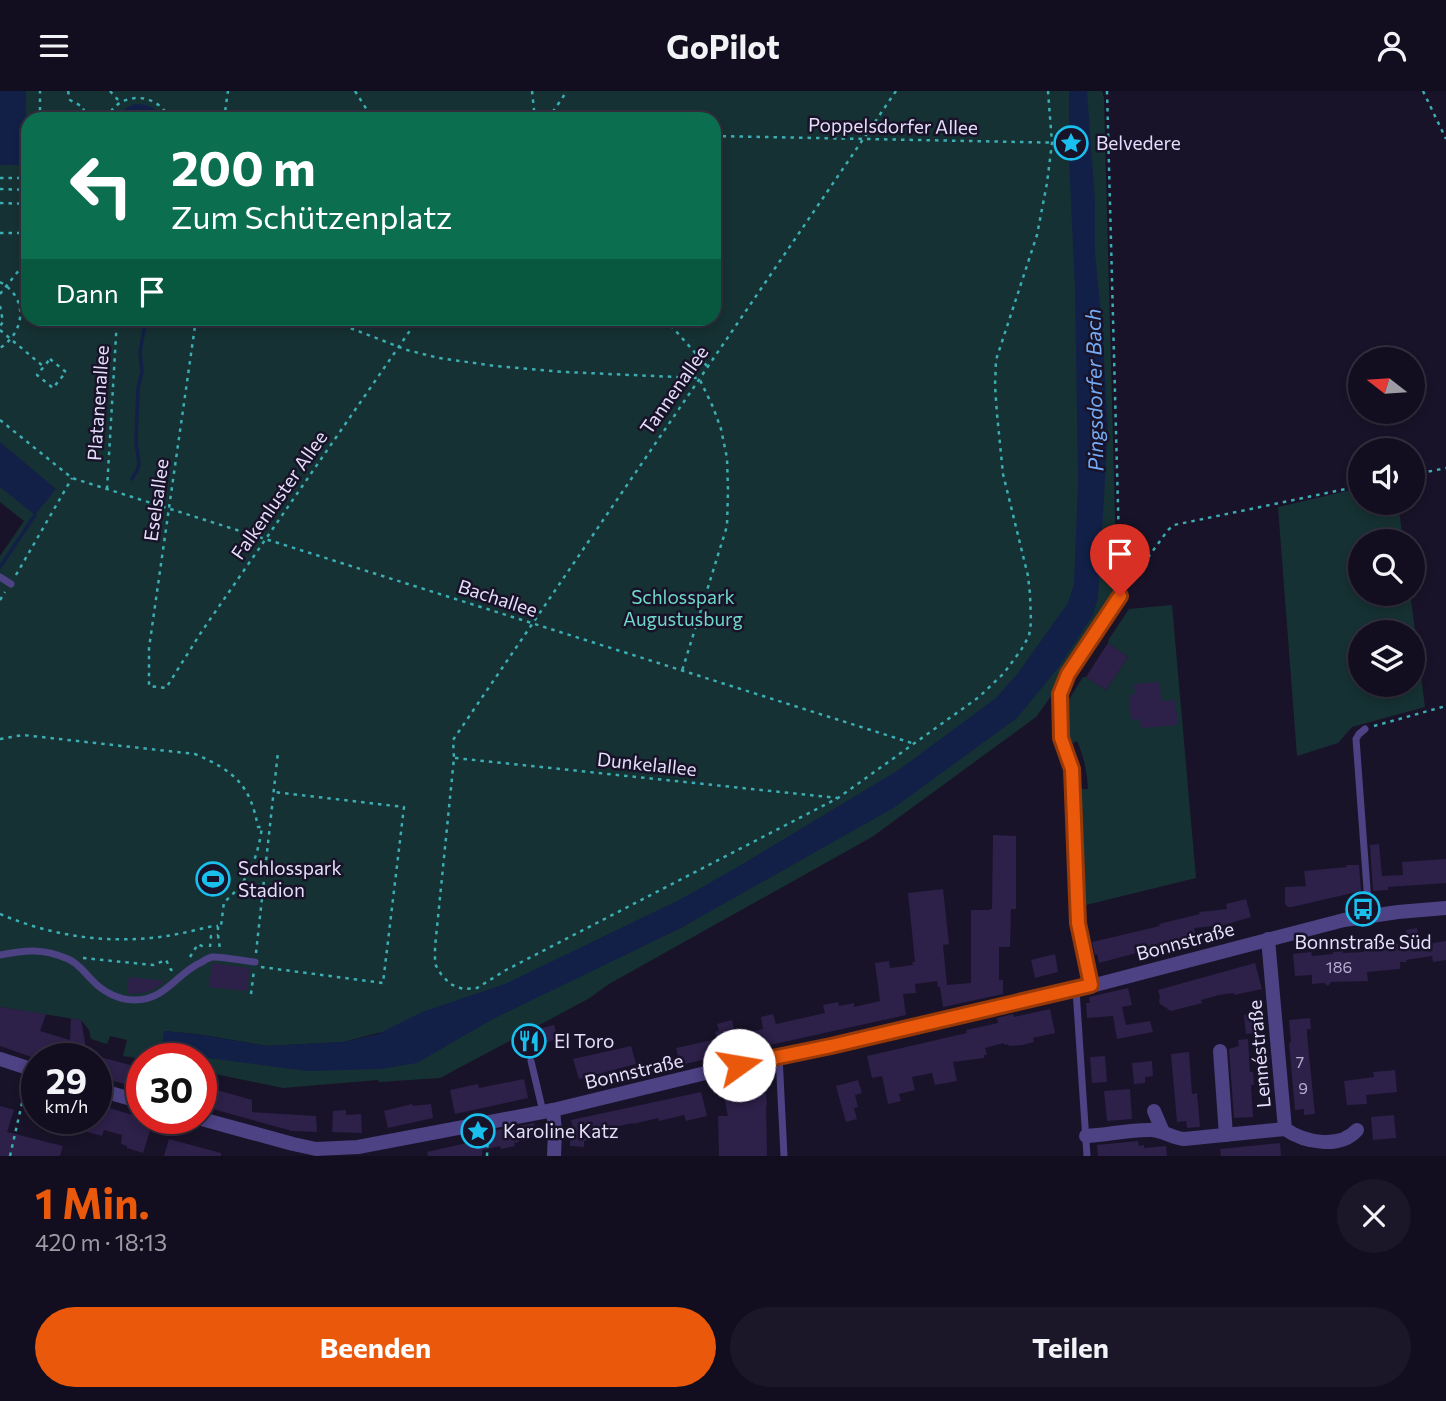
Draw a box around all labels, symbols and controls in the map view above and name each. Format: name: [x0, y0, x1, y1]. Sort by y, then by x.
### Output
text: GoPilot: [666, 26, 780, 66]
icon: menu: [35, 27, 73, 65]
icon: person: [1373, 27, 1411, 65]
street label: Poppelsdorfer Allee: [808, 113, 978, 138]
place icon: Belvedere: [1052, 124, 1090, 162]
place label: Belvedere: [1096, 131, 1181, 154]
text: 200 m: [171, 136, 316, 196]
icon: left: [56, 140, 147, 231]
text: Zum Schützenplatz: [171, 196, 452, 236]
icon: arrive: [133, 273, 171, 311]
text: Dann: [56, 277, 119, 308]
water label: Pingsdorfer Bach: [1080, 308, 1107, 472]
street label: Tannenallee: [635, 341, 712, 438]
street label: Platanenallee: [82, 344, 113, 462]
north arrow: [1348, 347, 1424, 423]
map controls: [1348, 347, 1425, 697]
street label: Falkenluster Allee: [226, 426, 332, 563]
button: sound: [1348, 438, 1425, 515]
street label: Eselsallee: [138, 457, 173, 543]
pin: [1090, 524, 1150, 596]
button: search: [1348, 529, 1425, 606]
icon: arrive: [1101, 535, 1139, 573]
street label: Bachallee: [456, 574, 541, 621]
park label: Schlosspark Augustusburg: [623, 585, 743, 630]
button: layers: [1348, 620, 1425, 697]
street label: Dunkelallee: [596, 747, 698, 780]
place label: Schlosspark Stadion: [238, 856, 342, 901]
sports icon: Schlosspark Stadion: [194, 860, 232, 898]
bus stop icon: Bonnstraße Süd: [1344, 890, 1382, 928]
street label: Bonnstraße: [1133, 916, 1236, 965]
place label: Bonnstraße Süd: [1294, 930, 1432, 953]
house number: 186: [1326, 957, 1352, 976]
street label: Lennéstraße: [1242, 999, 1275, 1109]
restaurant icon: El Toro: [510, 1022, 548, 1060]
position arrow: [702, 1028, 776, 1102]
place label: El Toro: [554, 1029, 614, 1052]
speed limit sign: 30: [126, 1043, 217, 1134]
street label: Bonnstraße: [582, 1048, 686, 1093]
house number: 7: [1296, 1052, 1304, 1071]
text: 29: [46, 1058, 87, 1101]
house number: 9: [1298, 1078, 1308, 1097]
text: km/h: [45, 1095, 88, 1117]
place icon: Karoline Katz: [459, 1112, 497, 1150]
place label: Karoline Katz: [503, 1119, 618, 1142]
text: 1 Min.: [35, 1176, 150, 1228]
button: close: [1337, 1179, 1411, 1253]
text: 420 m · 18:13: [35, 1228, 167, 1256]
button: Beenden: [35, 1307, 716, 1387]
button: Teilen: [730, 1307, 1411, 1387]

